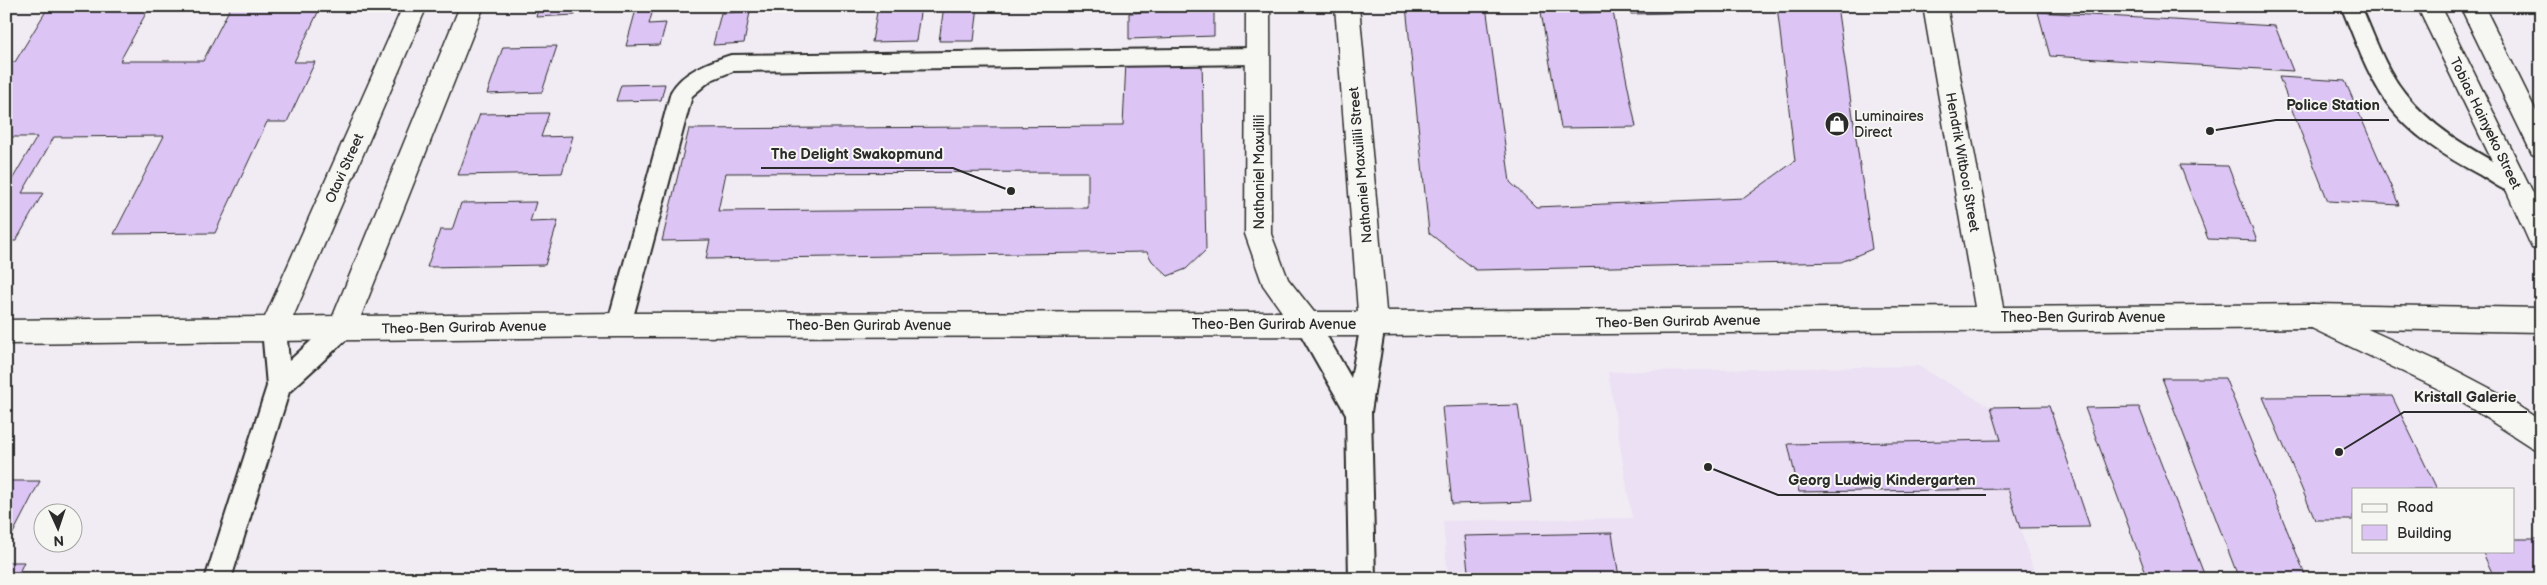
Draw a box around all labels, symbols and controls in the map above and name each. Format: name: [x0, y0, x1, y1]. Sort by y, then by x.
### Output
street label: Tobias Hainyeko Street: [2446, 55, 2525, 192]
street label: Nathaniel Maxuilili Street: [1345, 85, 1376, 244]
callout: Police Station: [2276, 90, 2389, 120]
street label: Hendrik Witbooi Street: [1942, 91, 1983, 234]
text: Police Station: [2286, 96, 2380, 115]
place label: Luminaires Direct: [1854, 108, 1924, 141]
shop icon: Luminaires Direct: [1824, 111, 1850, 137]
street label: Nathaniel Maxuilili: [1251, 115, 1268, 229]
street label: Otavi Street: [322, 130, 368, 206]
callout: The Delight Swakopmund: [761, 138, 953, 168]
text: The Delight Swakopmund: [771, 145, 943, 164]
street label: Theo-Ben Gurirab Avenue: [2001, 309, 2165, 326]
street label: Theo-Ben Gurirab Avenue: [1596, 312, 1760, 331]
street label: Theo-Ben Gurirab Avenue: [1192, 316, 1356, 333]
street label: Theo-Ben Gurirab Avenue: [787, 317, 951, 334]
street label: Theo-Ben Gurirab Avenue: [382, 318, 546, 337]
callout: Kristall Galerie: [2404, 382, 2527, 412]
text: Kristall Galerie: [2414, 388, 2517, 407]
callout: Georg Ludwig Kindergarten: [1778, 465, 1986, 495]
text: Georg Ludwig Kindergarten: [1788, 471, 1976, 490]
legend: [2352, 488, 2514, 552]
text: Road: [2397, 498, 2433, 517]
north arrow: [32, 502, 82, 552]
text: Building: [2397, 524, 2452, 543]
text: N: [53, 532, 64, 549]

